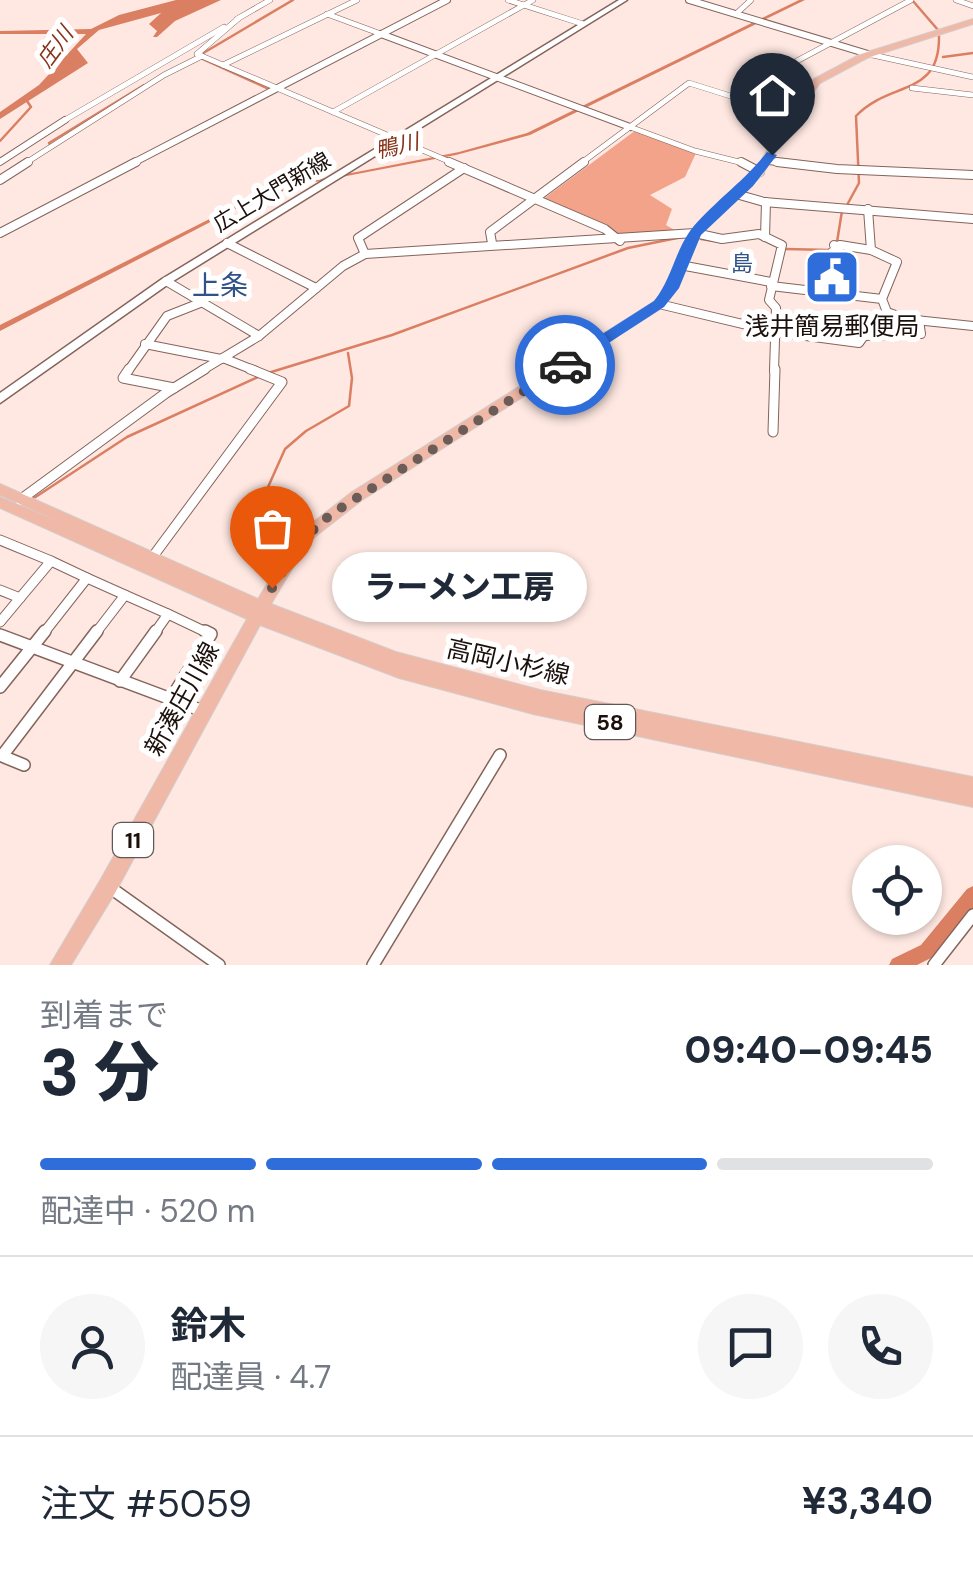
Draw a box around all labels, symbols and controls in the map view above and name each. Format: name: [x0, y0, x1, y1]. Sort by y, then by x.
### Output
water label: 庄川: [30, 19, 81, 73]
pin: [730, 53, 815, 156]
icon: home: [745, 68, 800, 123]
water label: 鴨川: [372, 126, 424, 165]
street label: 広上大門新線: [208, 146, 336, 238]
public building icon: 浅井簡易郵便局: [802, 247, 862, 307]
district label: 島: [731, 249, 753, 278]
district label: 上条: [192, 267, 248, 304]
place label: 浅井簡易郵便局: [744, 310, 920, 343]
courier: [515, 315, 615, 415]
icon: car: [538, 338, 593, 393]
pin: [230, 486, 315, 589]
icon: bag: [245, 501, 300, 556]
callout: ラーメン工房: [332, 553, 587, 623]
text: ラーメン工房: [364, 566, 555, 608]
street label: 高岡小杉線: [443, 632, 573, 692]
street label: 新湊庄川線: [137, 636, 227, 762]
road number: 58: [585, 705, 635, 739]
road number: 11: [113, 823, 153, 857]
map controls: [852, 845, 942, 935]
button: locate: [852, 845, 942, 935]
text: 到着まで: [40, 994, 168, 1036]
text: 09:40–09:45: [684, 1025, 933, 1075]
text: 3 分: [40, 1031, 159, 1115]
text: 配達中 · 520 m: [40, 1190, 255, 1232]
button: person: [40, 1294, 145, 1399]
button: chat: [698, 1294, 803, 1399]
button: phone: [828, 1294, 933, 1399]
text: 鈴木: [170, 1301, 246, 1351]
text: 配達員 · 4.7: [170, 1356, 331, 1398]
text: ¥3,340: [802, 1476, 933, 1526]
text: 注文 #5059: [40, 1479, 252, 1529]

